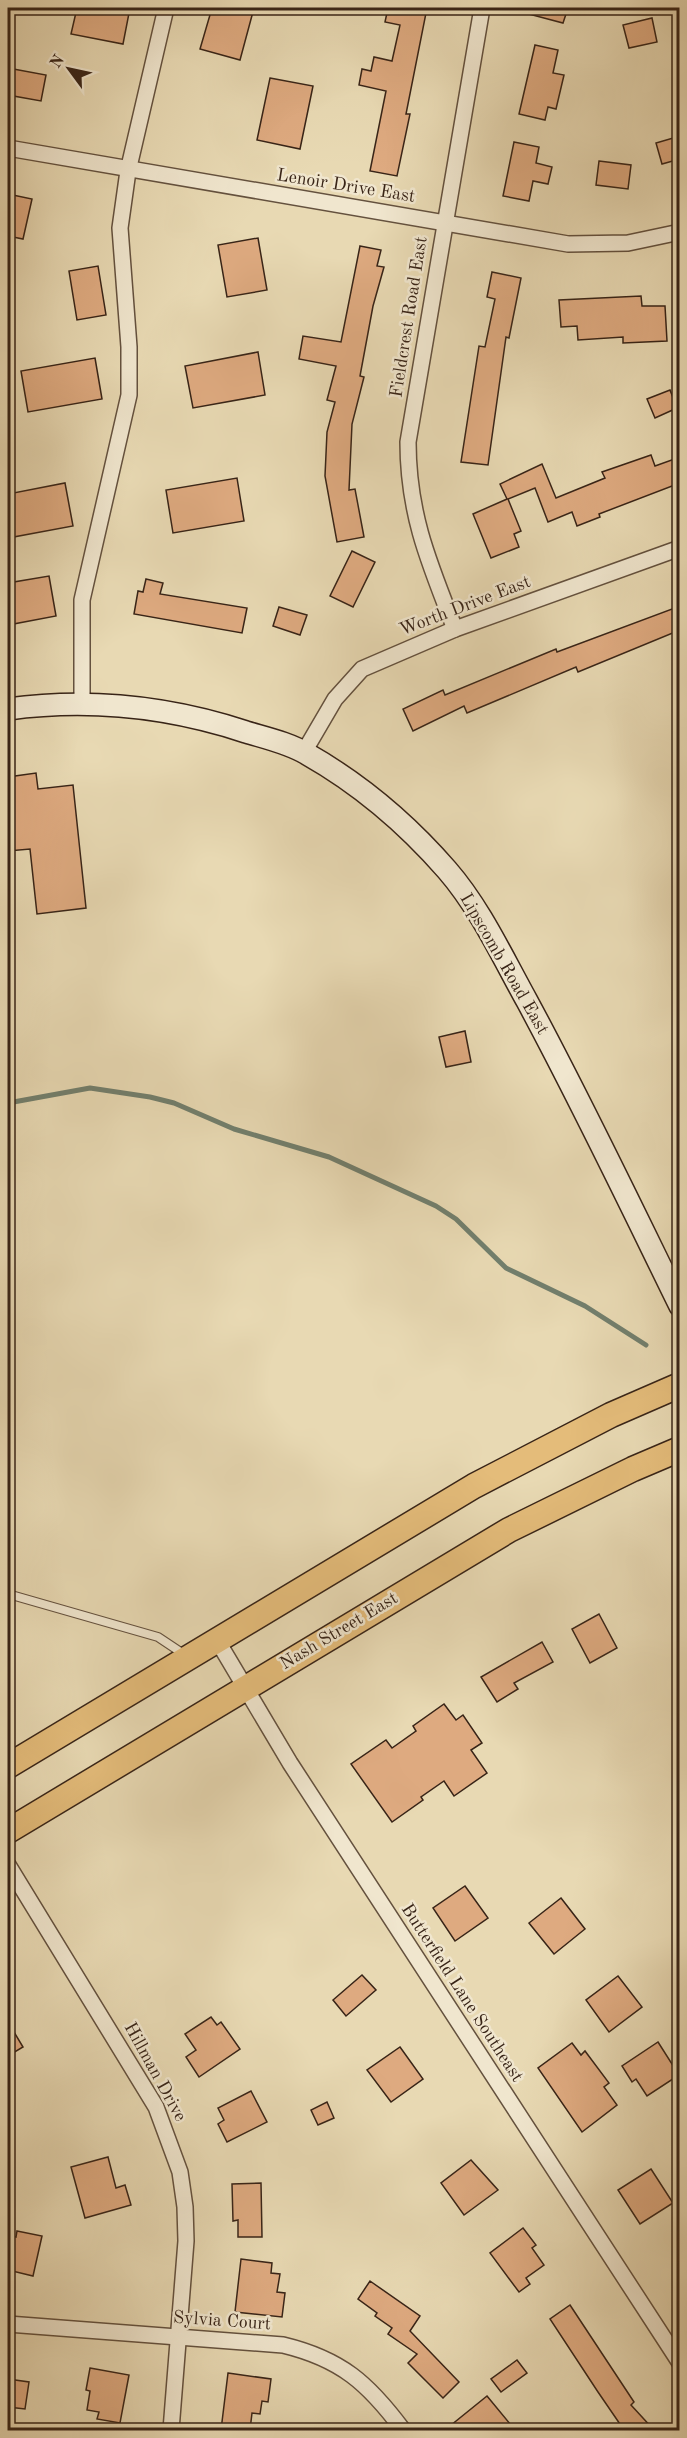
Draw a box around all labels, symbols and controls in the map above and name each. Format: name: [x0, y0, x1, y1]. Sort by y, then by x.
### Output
north arrow: [39, 39, 99, 99]
text: N: [48, 52, 69, 71]
street label: Lenoir Drive East: [275, 166, 417, 206]
street label: Fieldcrest Road East: [387, 235, 431, 399]
street label: Worth Drive East: [397, 573, 533, 639]
street label: Lipscomb Road East: [456, 890, 552, 1038]
street label: Nash Street East: [277, 1589, 401, 1673]
street label: Butterfield Lane Southeast: [398, 1901, 526, 2085]
street label: Hillman Drive: [120, 2020, 190, 2124]
street label: Sylvia Court: [172, 2309, 272, 2333]

